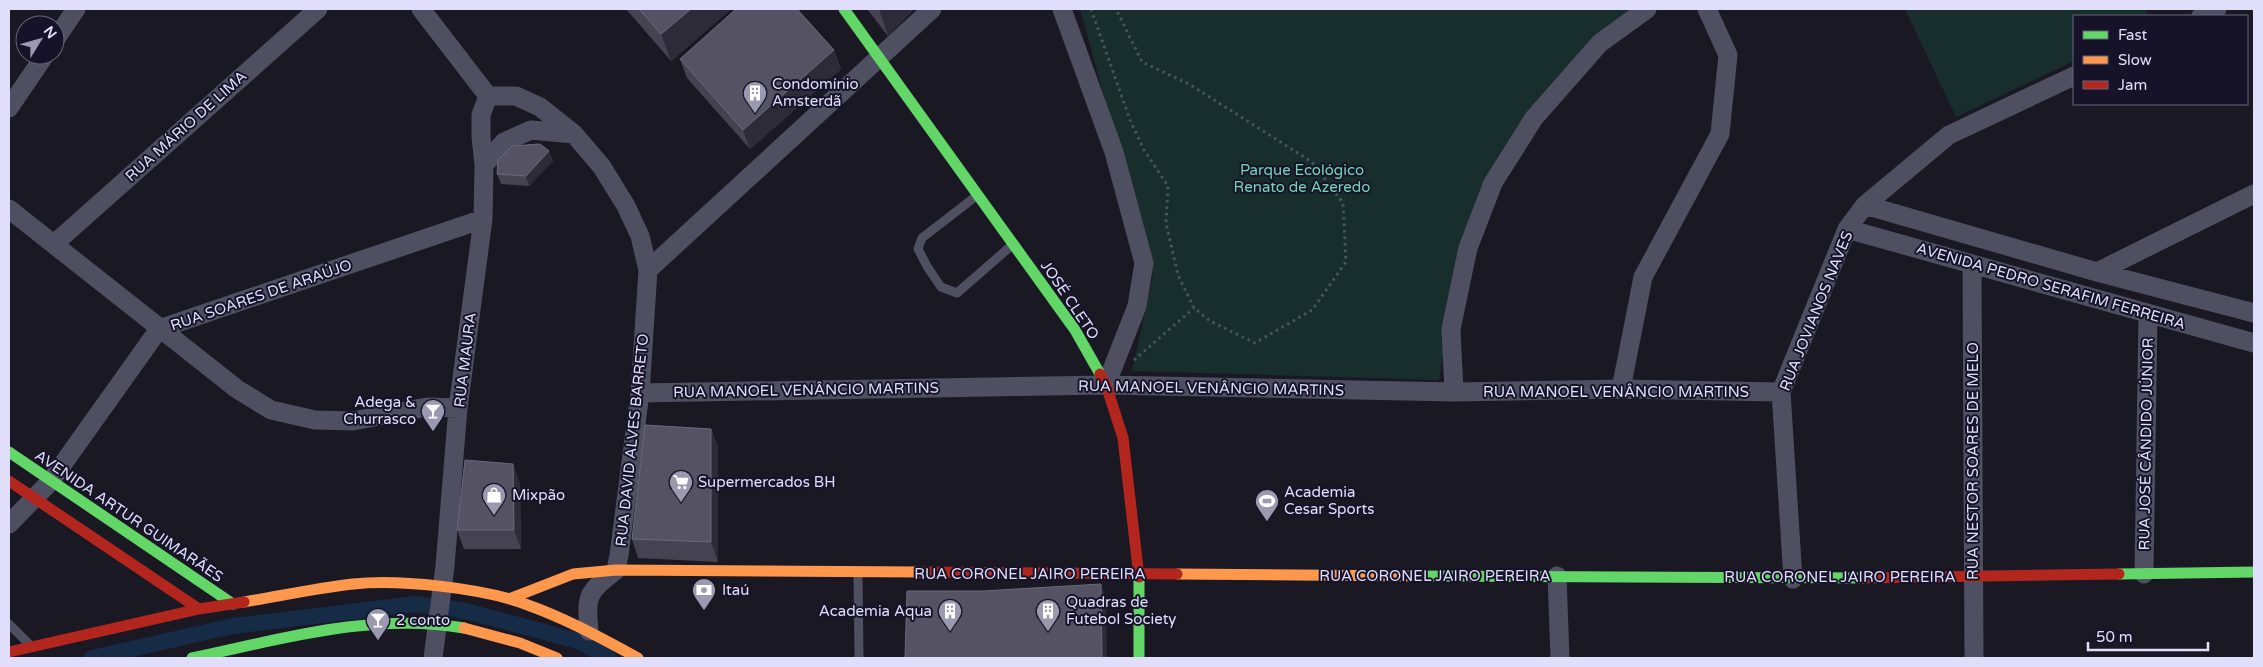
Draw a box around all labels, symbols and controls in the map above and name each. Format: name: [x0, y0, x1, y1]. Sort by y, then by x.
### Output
north arrow: [15, 15, 65, 65]
legend: [2073, 15, 2248, 105]
text: N: [40, 23, 60, 42]
text: Fast: [2118, 26, 2148, 44]
text: Slow: [2118, 51, 2152, 69]
street label: RUA MÁRIO DE LIMA: [122, 67, 250, 185]
place label: Condomínio Amsterdã: [772, 75, 859, 110]
text: Jam: [2118, 76, 2147, 94]
building icon: Condomínio Amsterdã: [742, 80, 768, 114]
park label: Parque Ecológico Renato de Azeredo: [1234, 161, 1370, 196]
street label: RUA JOVIANOS NAVES: [1776, 228, 1856, 394]
street label: AVENIDA PEDRO SERAFIM FERREIRA: [1914, 239, 2188, 333]
street label: RUA SOARES DE ARAÚJO: [168, 255, 354, 335]
street label: JOSÉ CLETO: [1037, 257, 1103, 343]
street label: RUA MAURA: [450, 312, 480, 408]
street label: RUA DAVID ALVES BARRETO: [612, 333, 652, 547]
street label: RUA JOSÉ CÂNDIDO JÚNIOR: [2135, 337, 2157, 551]
street label: RUA NESTOR SOARES DE MELO: [1964, 342, 1982, 580]
street label: RUA MANOEL VENÂNCIO MARTINS: [1078, 377, 1344, 399]
street label: RUA MANOEL VENÂNCIO MARTINS: [673, 379, 939, 401]
street label: RUA MANOEL VENÂNCIO MARTINS: [1483, 383, 1749, 401]
place label: Adega & Churrasco: [343, 393, 416, 428]
bar icon: Adega & Churrasco: [420, 398, 446, 432]
street label: AVENIDA ARTUR GUIMARÃES: [31, 446, 227, 586]
supermarket icon: Supermercados BH: [668, 469, 694, 503]
place label: Supermercados BH: [698, 473, 836, 491]
shop icon: Mixpão: [481, 482, 507, 516]
place label: Academia Cesar Sports: [1284, 483, 1374, 518]
place label: Mixpão: [512, 486, 565, 504]
sports icon: Academia Cesar Sports: [1254, 488, 1280, 522]
street label: RUA CORONEL JAIRO PEREIRA: [914, 565, 1146, 583]
street label: RUA CORONEL JAIRO PEREIRA: [1319, 567, 1551, 585]
street label: RUA CORONEL JAIRO PEREIRA: [1724, 568, 1956, 586]
bank icon: Itaú: [691, 577, 717, 611]
place label: Itaú: [722, 581, 749, 599]
place label: Quadras de Futebol Society: [1066, 593, 1176, 628]
building icon: Academia Aqua: [937, 598, 963, 632]
building icon: Quadras de Futebol Society: [1035, 598, 1061, 632]
place label: Academia Aqua: [819, 602, 932, 620]
bar icon: 2 conto: [365, 607, 391, 641]
place label: 2 conto: [396, 611, 450, 629]
scale bar: [2088, 620, 2208, 652]
text: 50 m: [2096, 628, 2133, 646]

